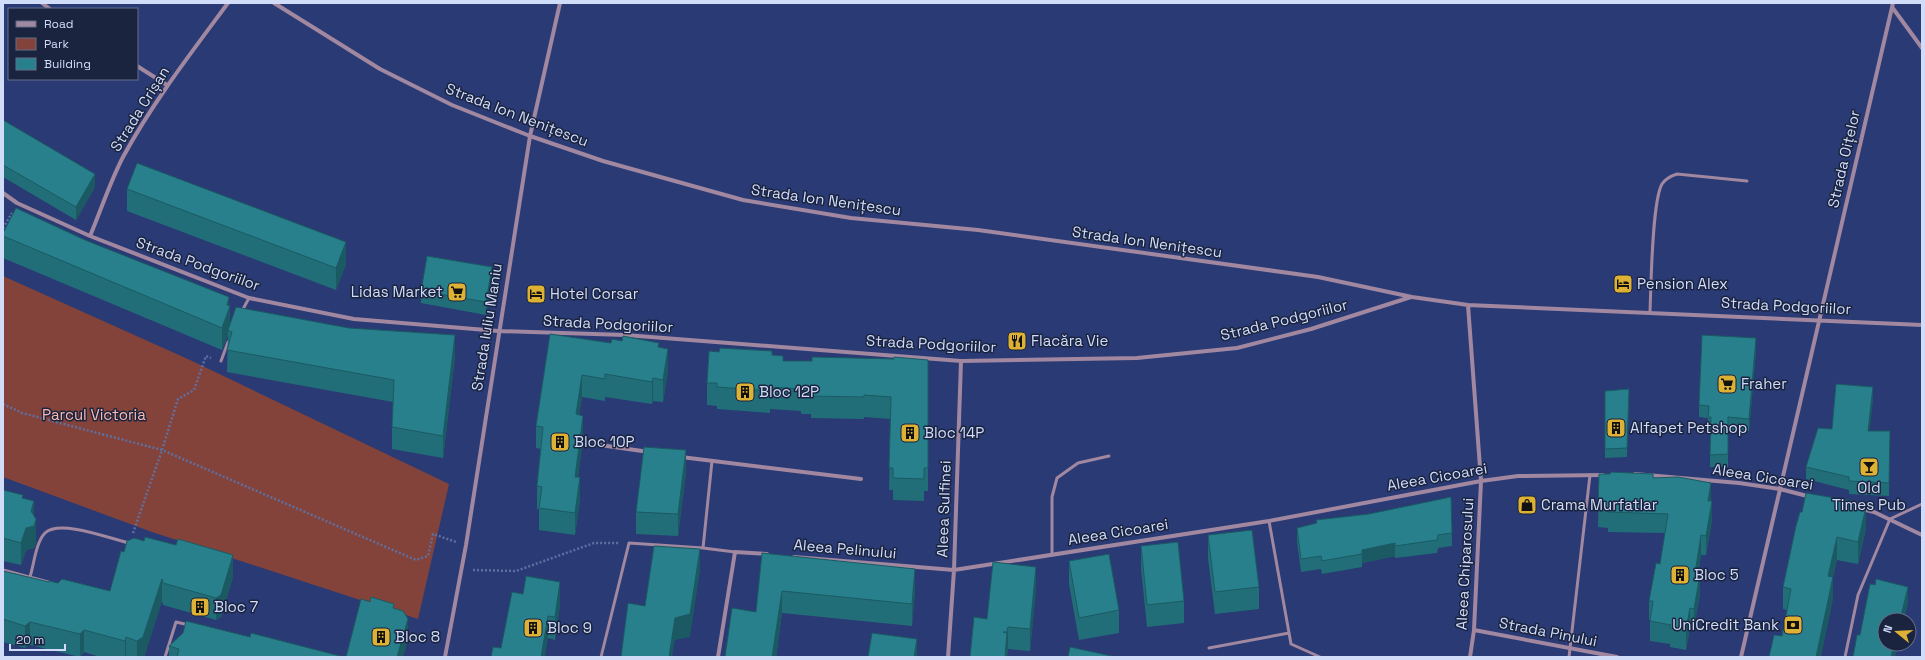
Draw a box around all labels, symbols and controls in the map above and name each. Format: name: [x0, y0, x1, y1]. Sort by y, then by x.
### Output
legend: [8, 8, 138, 80]
text: Road: [44, 16, 73, 32]
text: Park: [44, 36, 69, 52]
text: Building: [44, 56, 91, 72]
street label: Strada Crișan: [106, 63, 173, 155]
street label: Strada Ion Nenițescu: [443, 79, 591, 151]
street label: Strada Oițelor: [1823, 108, 1864, 210]
street label: Strada Ion Nenițescu: [750, 180, 902, 219]
street label: Strada Ion Nenițescu: [1071, 222, 1223, 261]
street label: Strada Podgoriilor: [134, 232, 263, 295]
street label: Strada Iuliu Maniu: [467, 262, 506, 392]
hotel icon: Pension Alex: [1612, 273, 1634, 295]
place label: Pension Alex: [1637, 274, 1728, 293]
supermarket icon: Lidas Market: [446, 281, 468, 303]
place label: Lidas Market: [351, 282, 443, 301]
hotel icon: Hotel Corsar: [525, 283, 547, 305]
place label: Hotel Corsar: [550, 284, 639, 303]
street label: Strada Podgoriilor: [1720, 293, 1852, 318]
street label: Strada Podgoriilor: [1218, 294, 1350, 344]
street label: Strada Podgoriilor: [542, 311, 674, 336]
restaurant icon: Flacăra Vie: [1006, 330, 1028, 352]
street label: Strada Podgoriilor: [865, 331, 997, 356]
place label: Flacăra Vie: [1031, 331, 1108, 350]
supermarket icon: Fraher: [1716, 373, 1738, 395]
place label: Fraher: [1741, 374, 1787, 393]
building icon: Bloc 12P: [734, 381, 756, 403]
place label: Bloc 12P: [759, 382, 819, 401]
park label: Parcul Victoria: [42, 405, 146, 424]
building icon: Alfapet Petshop: [1605, 417, 1627, 439]
place label: Alfapet Petshop: [1630, 418, 1748, 437]
building icon: Bloc 14P: [899, 422, 921, 444]
place label: Bloc 14P: [924, 423, 984, 442]
building icon: Bloc 10P: [549, 431, 571, 453]
place label: Bloc 10P: [574, 432, 635, 451]
bar icon: Old Times Pub: [1858, 456, 1880, 478]
street label: Aleea Cicoarei: [1385, 458, 1489, 495]
street label: Aleea Cicoarei: [1711, 459, 1815, 494]
street label: Aleea Sulfinei: [932, 460, 955, 558]
place label: Old Times Pub: [1832, 478, 1906, 514]
shop icon: Crama Murfatlar: [1516, 494, 1538, 516]
place label: Crama Murfatlar: [1541, 495, 1658, 514]
street label: Aleea Chiparosului: [1452, 497, 1477, 631]
street label: Aleea Cicoarei: [1066, 514, 1170, 549]
street label: Aleea Pelinului: [793, 535, 897, 562]
building icon: Bloc 5: [1669, 564, 1691, 586]
place label: Bloc 5: [1694, 565, 1739, 584]
building icon: Bloc 7: [189, 596, 211, 618]
place label: Bloc 7: [214, 597, 258, 616]
north arrow: [1877, 612, 1917, 652]
street label: Strada Pinului: [1497, 613, 1599, 650]
bank icon: UniCredit Bank: [1782, 614, 1804, 636]
place label: UniCredit Bank: [1672, 615, 1779, 634]
building icon: Bloc 9: [522, 617, 544, 639]
place label: Bloc 9: [547, 618, 592, 637]
text: N: [1880, 623, 1895, 635]
scale bar: [10, 626, 65, 652]
building icon: Bloc 8: [370, 626, 392, 648]
place label: Bloc 8: [395, 627, 440, 646]
text: 20 m: [16, 632, 44, 648]

